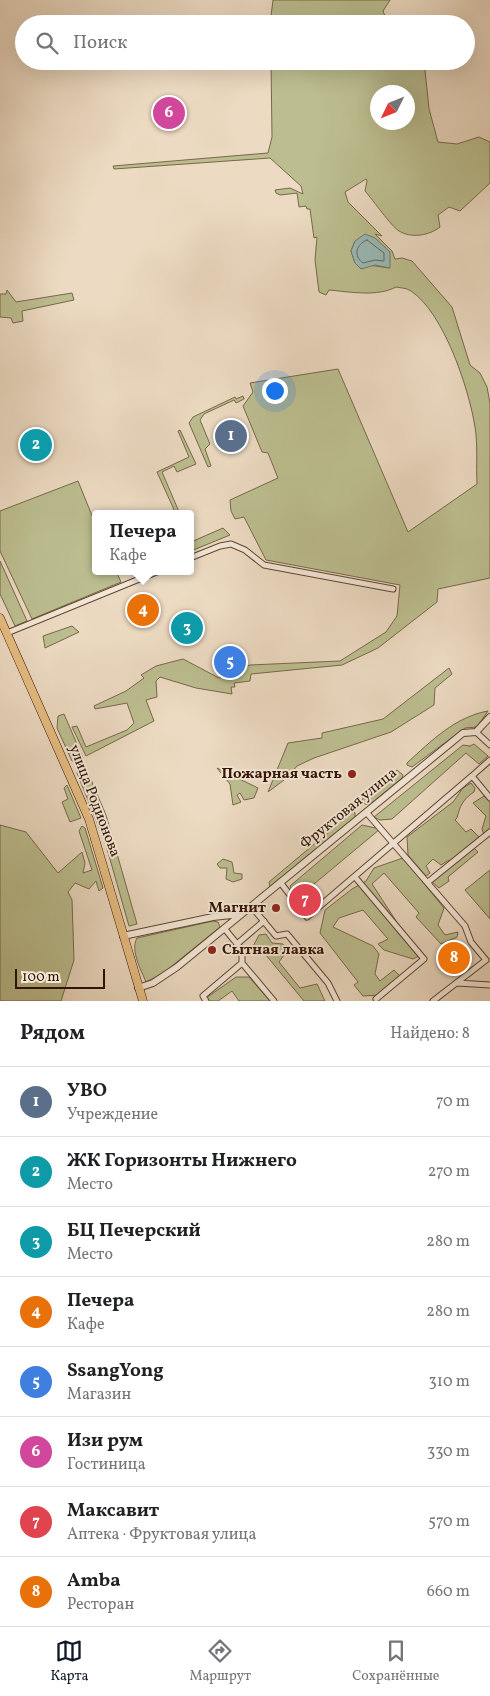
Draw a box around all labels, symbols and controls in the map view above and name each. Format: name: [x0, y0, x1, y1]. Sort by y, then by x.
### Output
search box: [15, 15, 475, 70]
icon: search: [33, 29, 61, 57]
text: Поиск: [73, 30, 127, 56]
north arrow: [370, 85, 415, 130]
pin: 6: [153, 94, 185, 132]
your location: [262, 378, 288, 404]
pin: 1: [215, 417, 247, 455]
pin: 2: [20, 426, 52, 464]
popup: [92, 510, 194, 575]
text: Печера: [109, 519, 177, 545]
text: Кафе: [109, 545, 147, 567]
pin: 4: [127, 591, 159, 629]
pin: 3: [171, 609, 203, 647]
pin: 5: [214, 643, 246, 681]
street label: улица Родионова: [63, 742, 125, 860]
street label: Фруктовая улица: [296, 763, 402, 855]
place label: Пожарная часть: [221, 764, 342, 785]
marker: Пожарная часть: [346, 768, 358, 780]
pin: 7: [289, 881, 321, 919]
place label: Магнит: [209, 898, 267, 919]
marker: Магнит: [270, 902, 282, 914]
pin: 8: [438, 939, 470, 977]
place label: Сытная лавка: [222, 940, 325, 961]
marker: Сытная лавка: [206, 944, 218, 956]
scale bar: [15, 966, 105, 989]
text: 100 m: [22, 968, 60, 987]
text: Рядом: [20, 1019, 85, 1048]
text: Найдено: 8: [390, 1023, 470, 1045]
text: УВО: [67, 1078, 107, 1104]
text: 1: [33, 1091, 39, 1113]
text: 70 m: [436, 1091, 470, 1113]
text: Учреждение: [67, 1104, 158, 1126]
text: ЖК Горизонты Нижнего: [67, 1148, 297, 1174]
text: 2: [32, 1161, 40, 1183]
text: 270 m: [428, 1161, 470, 1183]
text: Место: [67, 1174, 113, 1196]
text: БЦ Печерский: [67, 1218, 201, 1244]
text: 3: [32, 1231, 40, 1253]
text: 280 m: [426, 1231, 470, 1253]
text: Место: [67, 1244, 113, 1266]
text: Печера: [67, 1288, 134, 1314]
text: 4: [31, 1301, 41, 1323]
text: 280 m: [426, 1301, 470, 1323]
text: Кафе: [67, 1314, 105, 1336]
text: SsangYong: [67, 1358, 164, 1384]
text: 5: [32, 1371, 40, 1393]
text: 310 m: [429, 1371, 470, 1393]
text: Магазин: [67, 1384, 131, 1406]
text: Изи рум: [67, 1428, 143, 1454]
text: 6: [32, 1441, 40, 1463]
text: 330 m: [427, 1441, 470, 1463]
text: Гостиница: [67, 1454, 146, 1476]
text: Максавит: [67, 1498, 159, 1524]
text: 7: [32, 1511, 40, 1533]
text: 570 m: [428, 1511, 470, 1533]
text: Аптека · Фруктовая улица: [67, 1524, 256, 1546]
text: Amba: [67, 1568, 121, 1594]
text: 8: [32, 1581, 40, 1603]
text: 660 m: [427, 1581, 470, 1603]
text: Ресторан: [67, 1594, 134, 1616]
tab: Карта: [50, 1637, 88, 1686]
tab: Маршрут: [189, 1637, 251, 1686]
tab: Сохранённые: [352, 1637, 440, 1686]

